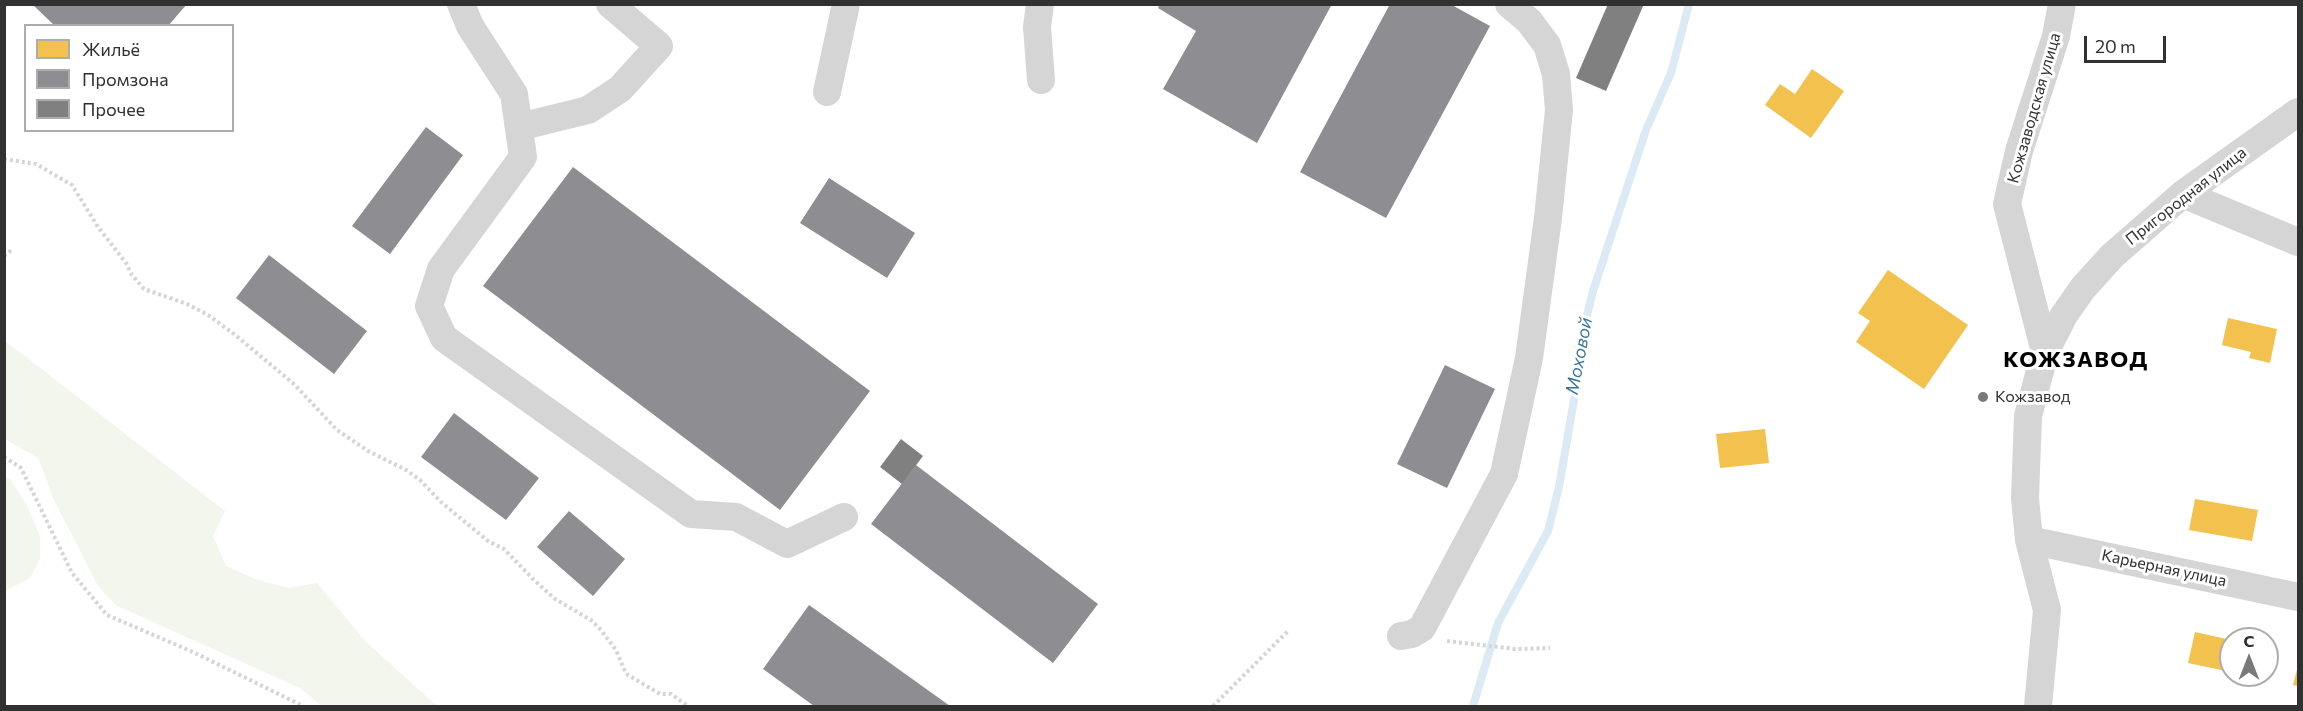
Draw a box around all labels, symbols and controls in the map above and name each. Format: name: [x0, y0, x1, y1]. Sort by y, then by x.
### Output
legend: [24, 24, 234, 132]
scale bar: [2087, 24, 2170, 62]
street label: Кожзаводская улица: [2003, 31, 2065, 185]
text: 20 m: [2095, 35, 2136, 57]
text: Жильё: [82, 38, 140, 60]
text: Промзона: [82, 68, 169, 90]
text: Прочее: [82, 98, 145, 120]
street label: Пригородная улица: [2122, 143, 2250, 249]
water label: Моховой: [1561, 316, 1597, 396]
district label: КОЖЗАВОД: [2003, 347, 2149, 373]
place label: Кожзавод: [1995, 387, 2070, 407]
marker: Кожзавод: [1976, 390, 1990, 404]
street label: Карьерная улица: [2100, 545, 2228, 591]
north arrow: [2219, 627, 2279, 687]
text: С: [2244, 631, 2254, 650]

